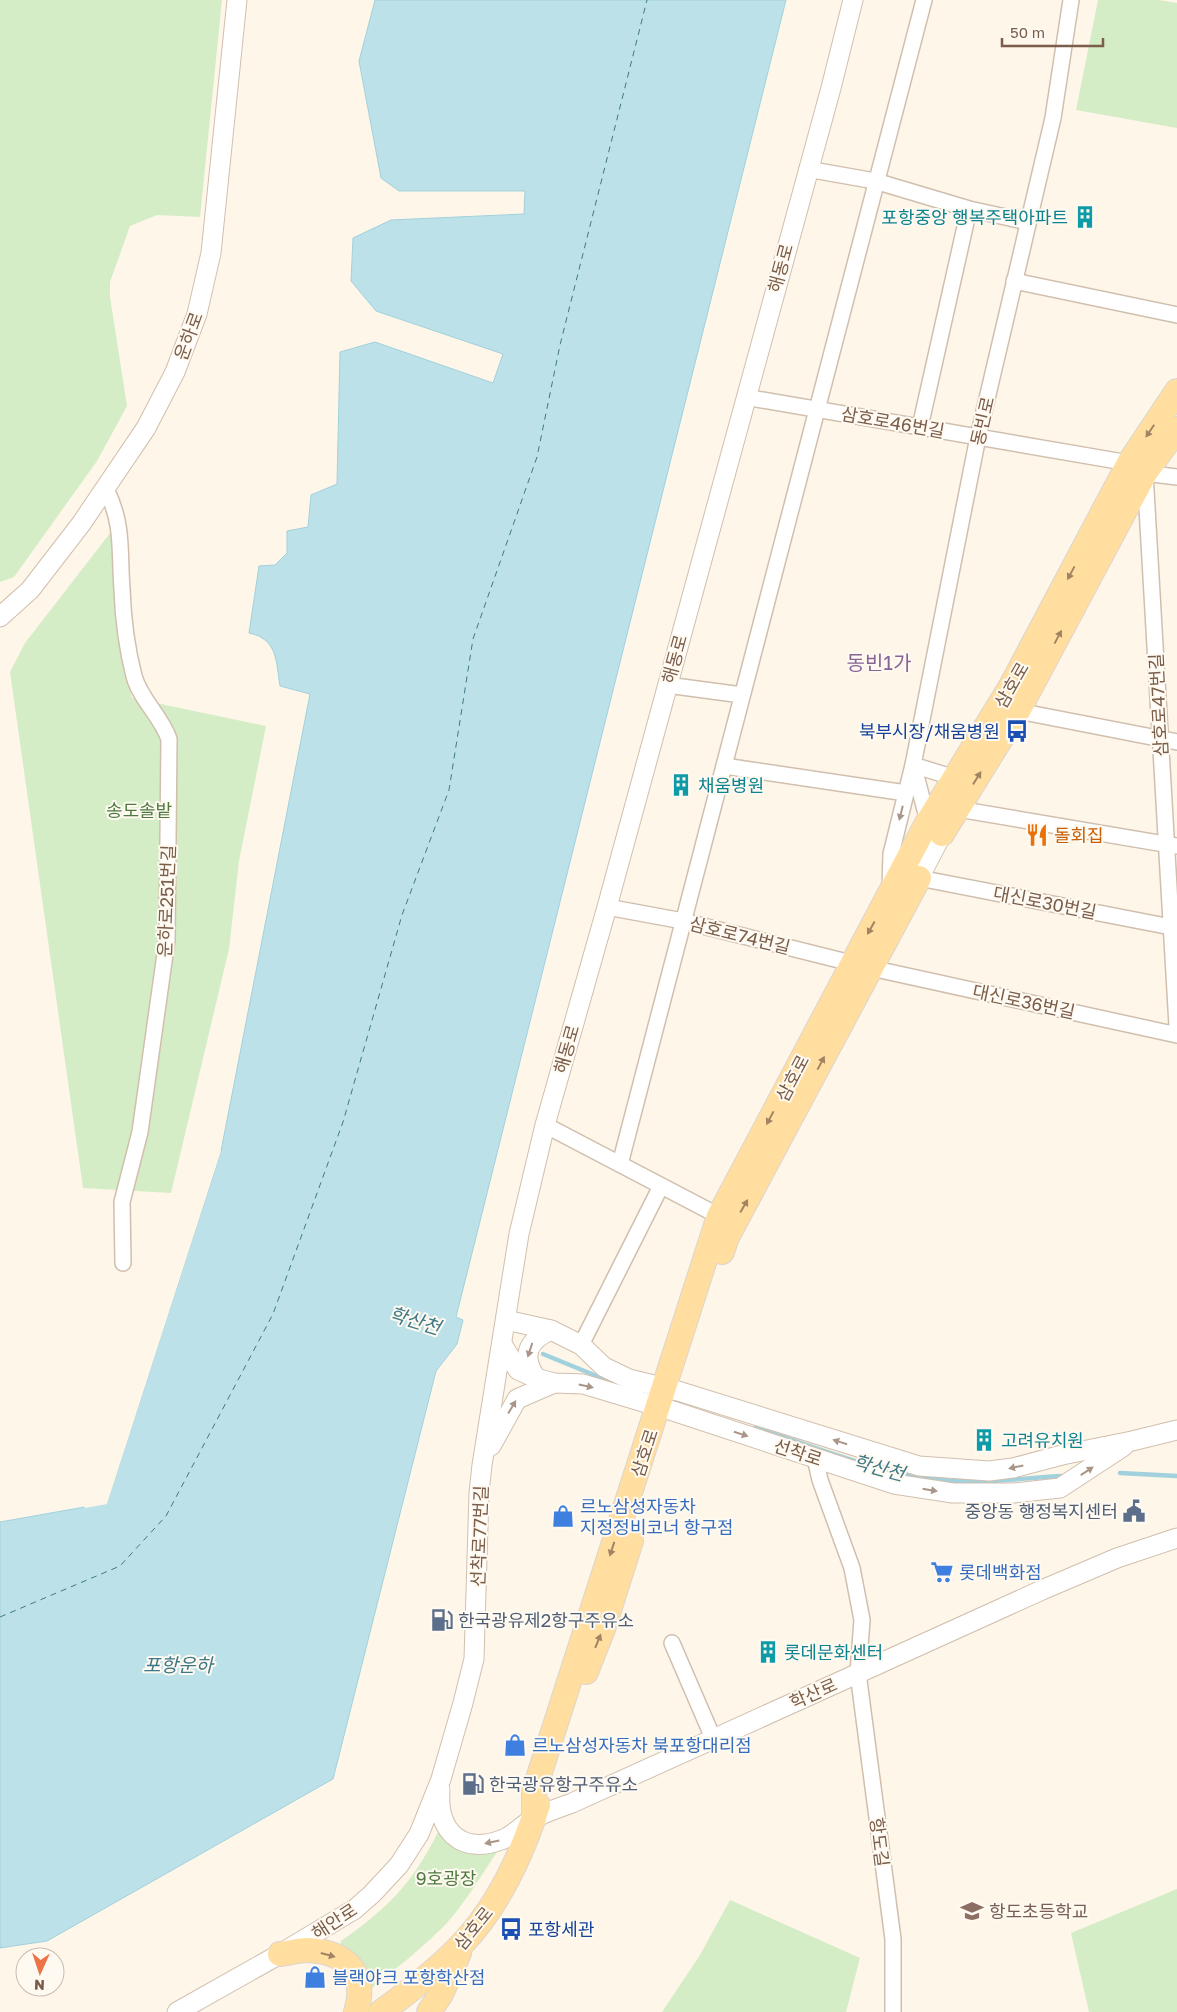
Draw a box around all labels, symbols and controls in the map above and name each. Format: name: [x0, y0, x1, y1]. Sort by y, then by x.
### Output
scale bar: [1002, 15, 1103, 47]
text: 50 m: [1010, 23, 1045, 41]
building icon: 포항중앙 행복주택아파트: [1072, 204, 1098, 230]
place label: 포항중앙 행복주택아파트: [881, 206, 1068, 228]
street label: 해동로: [763, 241, 797, 295]
street label: 운하로: [169, 309, 207, 363]
street label: 동빈로: [966, 394, 998, 448]
street label: 삼호로46번길: [840, 402, 946, 442]
one-way arrow: [1145, 425, 1155, 438]
one-way arrow: [1067, 566, 1075, 580]
one-way arrow: [1054, 630, 1062, 644]
street label: 해동로: [657, 632, 691, 686]
district label: 동빈1가: [847, 650, 911, 674]
street label: 삼호로47번길: [1144, 653, 1172, 757]
street label: 삼호로: [989, 658, 1033, 712]
bus stop icon: 북부시장/채움병원: [1004, 718, 1030, 744]
place label: 북부시장/채움병원: [859, 720, 1000, 742]
one-way arrow: [972, 771, 982, 784]
building icon: 채움병원: [668, 772, 694, 798]
place label: 채움병원: [698, 774, 764, 796]
park label: 송도솔밭: [106, 799, 173, 821]
one-way arrow: [897, 805, 905, 820]
restaurant icon: 돌회집: [1024, 822, 1050, 848]
place label: 돌회집: [1054, 824, 1104, 846]
street label: 운하로251번길: [153, 844, 179, 958]
street label: 대신로30번길: [992, 881, 1098, 923]
street label: 삼호로74번길: [687, 912, 793, 958]
one-way arrow: [867, 921, 875, 936]
street label: 대신로36번길: [971, 979, 1077, 1023]
street label: 해동로: [549, 1022, 583, 1076]
street label: 삼호로: [771, 1051, 813, 1105]
one-way arrow: [817, 1055, 825, 1070]
one-way arrow: [766, 1111, 775, 1125]
one-way arrow: [740, 1200, 749, 1213]
water label: 학산천: [387, 1301, 445, 1339]
one-way arrow: [526, 1343, 534, 1358]
one-way arrow: [579, 1382, 595, 1390]
one-way arrow: [508, 1399, 516, 1414]
street label: 삼호로: [626, 1426, 662, 1480]
building icon: 고려유치원: [971, 1427, 997, 1453]
place label: 고려유치원: [1001, 1429, 1084, 1451]
one-way arrow: [734, 1430, 749, 1438]
street label: 선착로: [771, 1434, 825, 1470]
one-way arrow: [832, 1438, 847, 1446]
water label: 학산천: [851, 1449, 909, 1485]
one-way arrow: [1008, 1463, 1023, 1471]
one-way arrow: [1080, 1466, 1094, 1475]
street label: 선착로77번길: [466, 1485, 492, 1587]
one-way arrow: [923, 1486, 939, 1494]
place label: 르노삼성자동차 지정정비코너 항구점: [580, 1495, 734, 1538]
public building icon: 중앙동 행정복지센터: [1121, 1498, 1147, 1524]
place label: 중앙동 행정복지센터: [964, 1500, 1118, 1522]
shop icon: 르노삼성자동차 지정정비코너 항구점: [550, 1503, 576, 1529]
one-way arrow: [608, 1541, 615, 1556]
supermarket icon: 롯데백화점: [929, 1559, 955, 1585]
place label: 롯데백화점: [959, 1561, 1042, 1583]
fuel station icon: 한국광유제2항구주유소: [429, 1607, 455, 1633]
place label: 한국광유제2항구주유소: [458, 1609, 634, 1631]
one-way arrow: [595, 1634, 603, 1648]
building icon: 롯데문화센터: [755, 1639, 781, 1665]
place label: 롯데문화센터: [784, 1641, 883, 1663]
water label: 포항운하: [143, 1653, 215, 1676]
street label: 학산로: [786, 1673, 840, 1713]
shop icon: 르노삼성자동차 북포항대리점: [502, 1732, 528, 1758]
place label: 르노삼성자동차 북포항대리점: [532, 1734, 752, 1756]
fuel station icon: 한국광유항구주유소: [460, 1771, 486, 1797]
place label: 한국광유항구주유소: [489, 1773, 638, 1795]
street label: 항도길: [866, 1816, 894, 1868]
one-way arrow: [484, 1838, 499, 1846]
park label: 9호광장: [416, 1867, 476, 1889]
street label: 해안로: [307, 1898, 361, 1944]
school or university icon: 항도초등학교: [959, 1898, 985, 1924]
place label: 항도초등학교: [989, 1900, 1088, 1922]
street label: 삼호로: [449, 1902, 497, 1954]
bus stop icon: 포항세관: [498, 1916, 524, 1942]
place label: 포항세관: [528, 1918, 595, 1940]
north arrow: [15, 1947, 65, 1997]
one-way arrow: [321, 1951, 336, 1959]
shop icon: 블랙야크 포항학산점: [302, 1964, 328, 1990]
place label: 블랙야크 포항학산점: [332, 1966, 486, 1988]
text: N: [34, 1977, 45, 1994]

